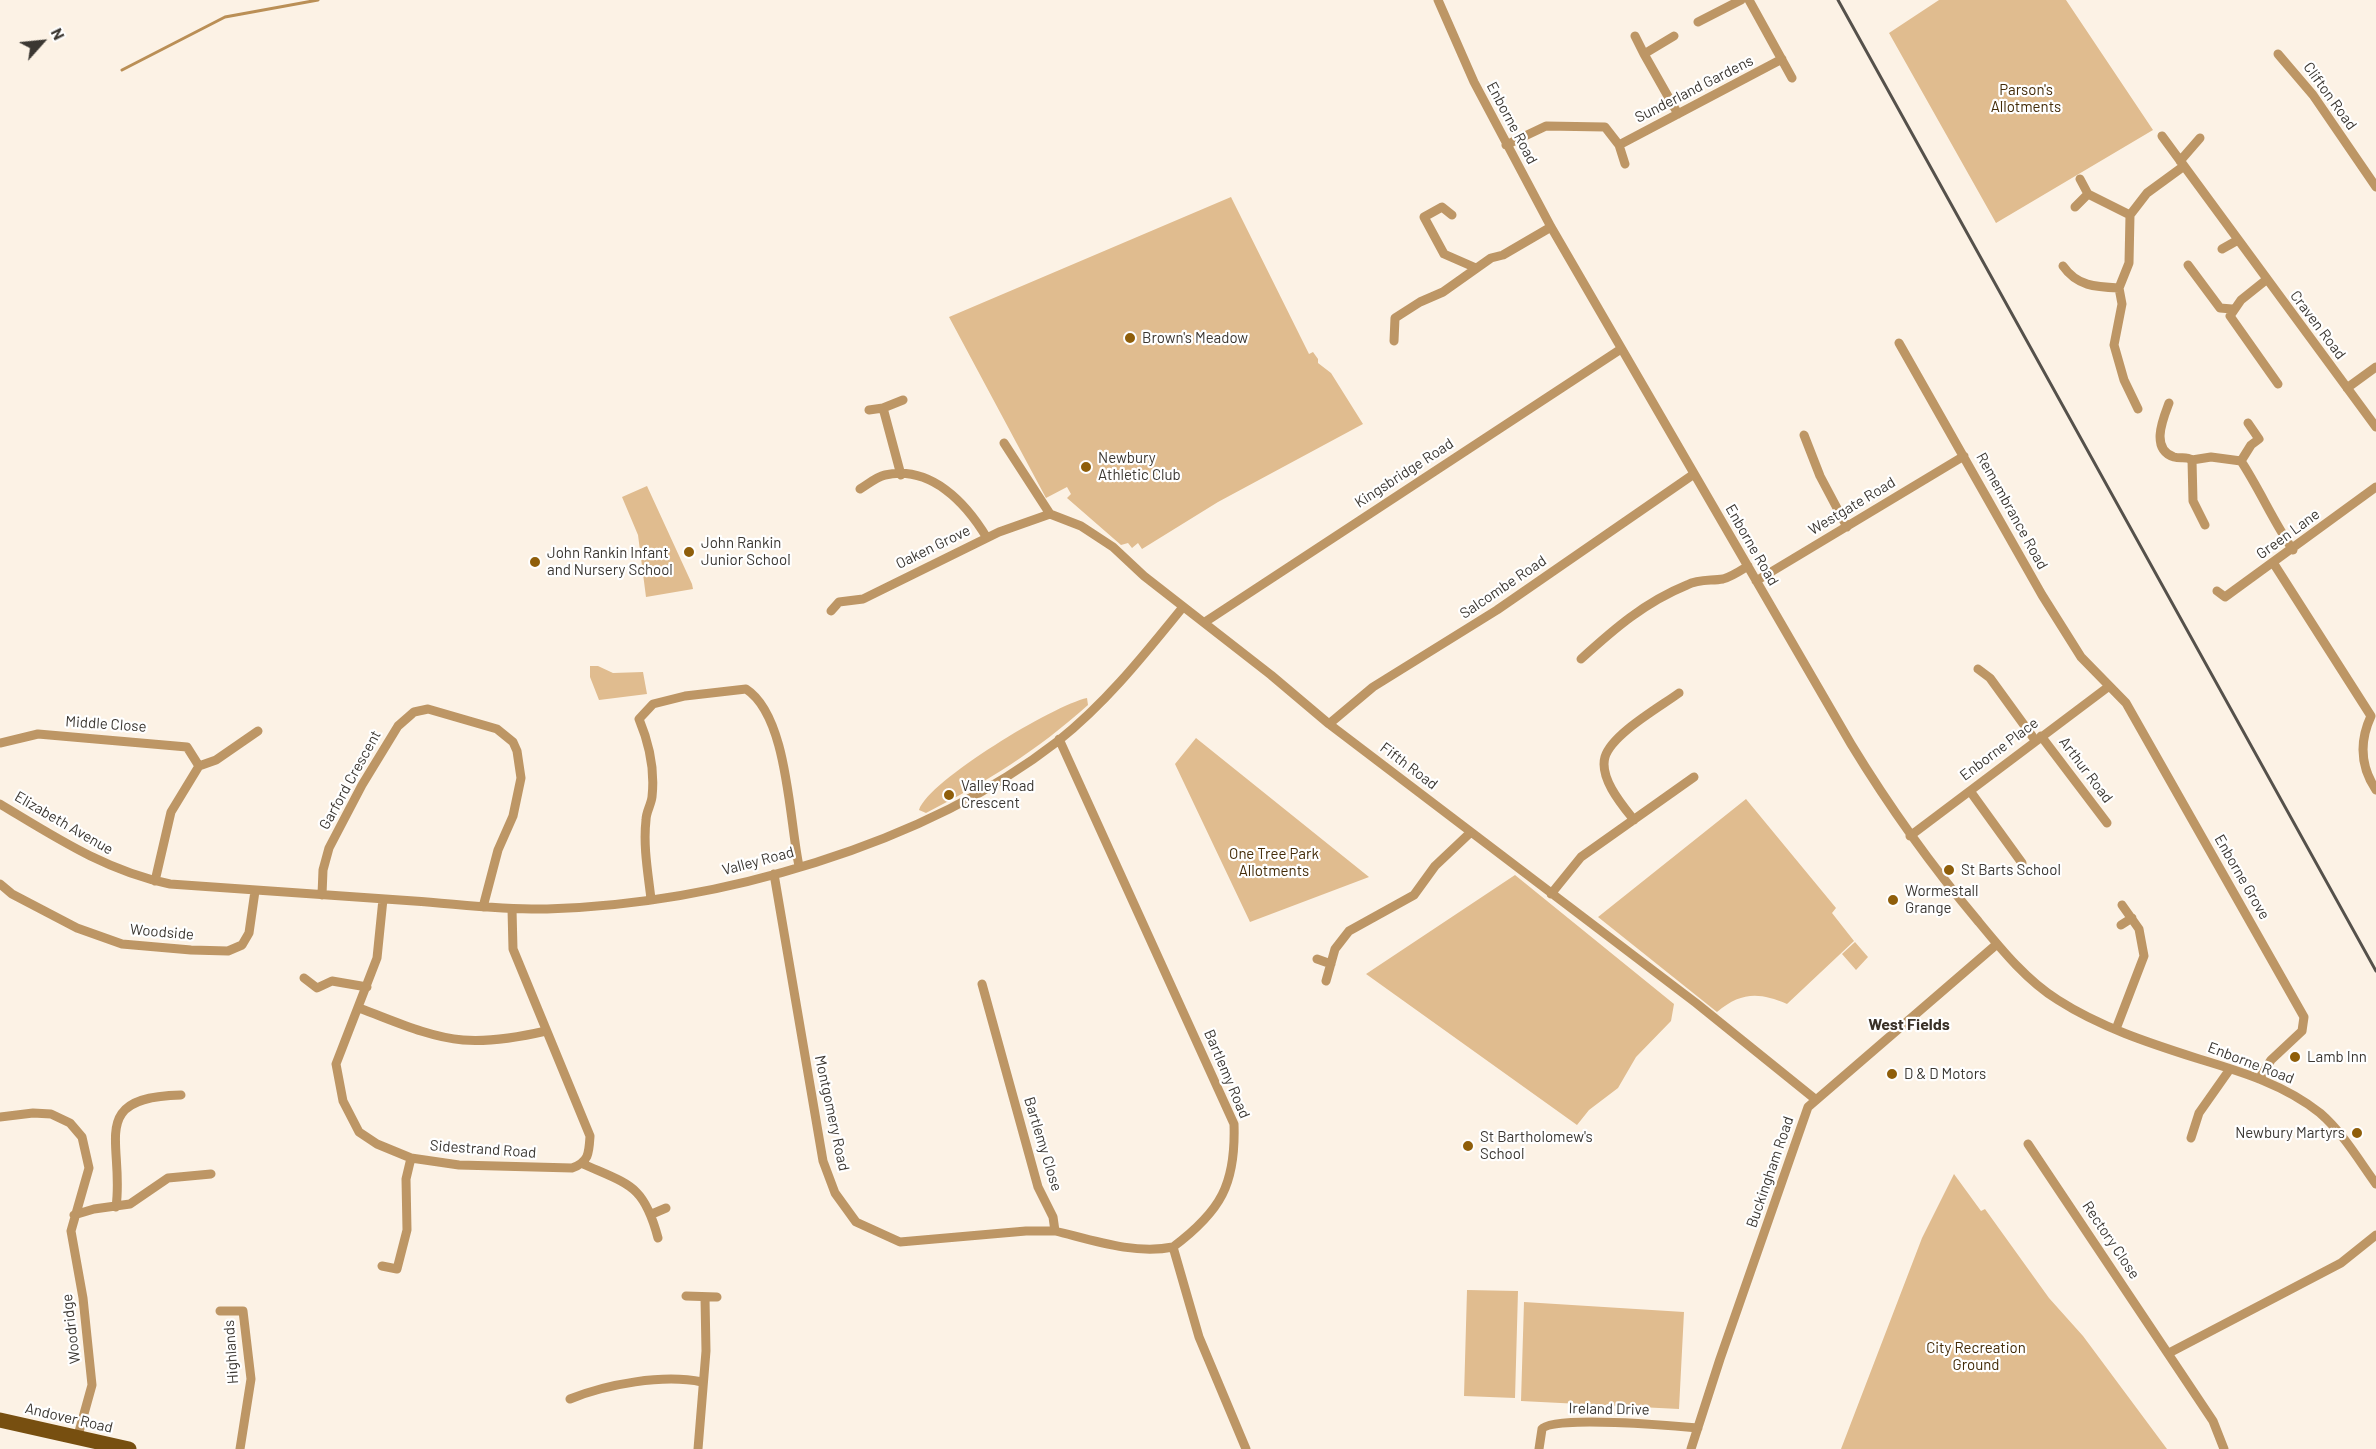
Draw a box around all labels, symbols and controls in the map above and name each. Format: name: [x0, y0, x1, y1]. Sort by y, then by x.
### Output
north arrow: [12, 12, 72, 72]
text: N: [48, 25, 69, 43]
street label: Sunderland Gardens: [1632, 51, 1756, 127]
street label: Clifton Road: [2299, 59, 2361, 133]
street label: Enborne Road: [1483, 79, 1541, 167]
park label: Parson's Allotments: [1991, 81, 2061, 116]
street label: Craven Road: [2286, 287, 2350, 363]
place label: Brown's Meadow: [1142, 329, 1248, 347]
marker: Brown's Meadow: [1123, 331, 1137, 345]
street label: Kingsbridge Road: [1351, 434, 1457, 512]
place label: Newbury Athletic Club: [1098, 449, 1181, 484]
street label: Remembrance Road: [1972, 449, 2052, 573]
marker: Newbury Athletic Club: [1079, 460, 1093, 474]
street label: Westgate Road: [1805, 473, 1899, 539]
street label: Enborne Road: [1721, 501, 1783, 589]
street label: Green Lane: [2253, 505, 2323, 563]
street label: Oaken Grove: [893, 521, 973, 573]
place label: John Rankin Junior School: [701, 534, 791, 569]
place label: John Rankin Infant and Nursery School: [547, 544, 673, 579]
marker: John Rankin Junior School: [682, 545, 696, 559]
street label: Salcombe Road: [1456, 551, 1550, 623]
marker: John Rankin Infant and Nursery School: [528, 555, 542, 569]
street label: Middle Close: [65, 712, 147, 736]
street label: Enborne Place: [1956, 714, 2042, 784]
street label: Garford Crescent: [315, 727, 385, 833]
street label: Arthur Road: [2055, 733, 2117, 807]
street label: Fifth Road: [1377, 739, 1441, 793]
place label: Valley Road Crescent: [961, 777, 1035, 812]
street label: Elizabeth Avenue: [11, 787, 117, 859]
marker: Valley Road Crescent: [942, 788, 956, 802]
street label: Enborne Grove: [2210, 831, 2274, 923]
street label: Valley Road: [720, 843, 796, 879]
park label: One Tree Park Allotments: [1229, 845, 1319, 880]
place label: St Barts School: [1961, 861, 2061, 879]
marker: St Barts School: [1942, 863, 1956, 877]
place label: Wormestall Grange: [1905, 882, 1978, 917]
marker: Wormestall Grange: [1886, 893, 1900, 907]
street label: Woodside: [129, 920, 195, 944]
district label: West Fields: [1868, 1015, 1950, 1035]
street label: Bartlemy Road: [1200, 1027, 1254, 1121]
street label: Enborne Road: [2205, 1038, 2297, 1088]
place label: Lamb Inn: [2307, 1048, 2367, 1066]
marker: Lamb Inn: [2288, 1050, 2302, 1064]
street label: Montgomery Road: [811, 1054, 853, 1172]
place label: D & D Motors: [1904, 1065, 1986, 1083]
marker: D & D Motors: [1885, 1067, 1899, 1081]
street label: Bartlemy Close: [1020, 1095, 1066, 1193]
street label: Buckingham Road: [1742, 1114, 1798, 1230]
place label: Newbury Martyrs: [2235, 1124, 2345, 1142]
marker: Newbury Martyrs: [2350, 1126, 2364, 1140]
place label: St Bartholomew's School: [1480, 1128, 1593, 1163]
street label: Sidestrand Road: [429, 1136, 537, 1162]
marker: St Bartholomew's School: [1461, 1139, 1475, 1153]
street label: Rectory Close: [2078, 1198, 2144, 1282]
street label: Woodridge: [58, 1293, 84, 1365]
street label: Highlands: [220, 1319, 242, 1385]
park label: City Recreation Ground: [1926, 1339, 2026, 1374]
street label: Andover Road: [23, 1399, 115, 1437]
street label: Ireland Drive: [1568, 1399, 1650, 1419]

